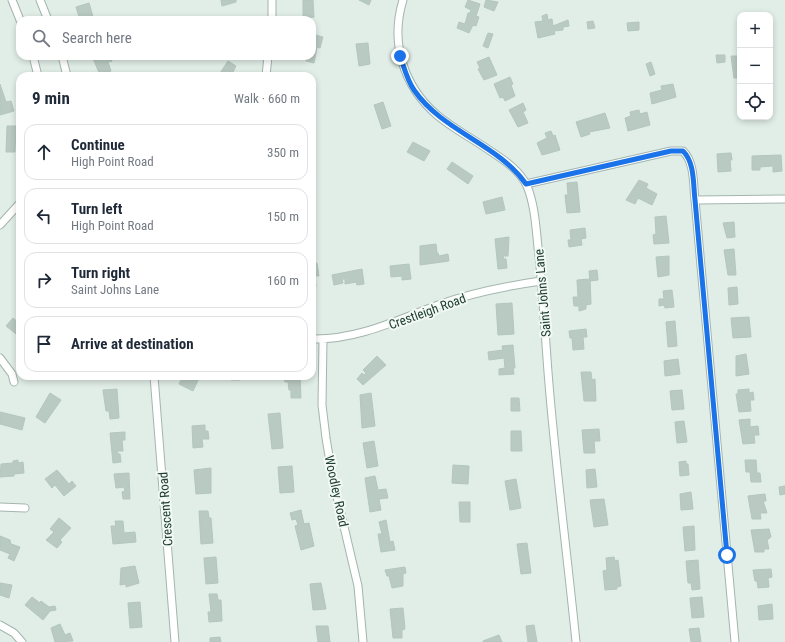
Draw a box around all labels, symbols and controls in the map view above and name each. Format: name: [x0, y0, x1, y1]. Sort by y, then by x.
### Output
map controls: [737, 12, 773, 120]
button: +: [737, 12, 773, 48]
search box: [16, 16, 316, 60]
icon: search: [30, 27, 52, 49]
text: Search here: [62, 29, 132, 47]
route end: [391, 47, 409, 65]
button: −: [737, 48, 773, 84]
button: locate: [737, 84, 773, 120]
text: 9 min: [32, 88, 70, 108]
text: Walk · 660 m: [234, 91, 300, 106]
text: Continue: [71, 136, 125, 154]
icon: ahead: [33, 141, 55, 163]
text: 350 m: [267, 145, 299, 160]
text: High Point Road: [71, 154, 154, 169]
text: Turn left: [71, 200, 122, 218]
icon: left: [33, 205, 55, 227]
text: 150 m: [267, 209, 299, 224]
text: High Point Road: [71, 218, 154, 233]
street label: Saint Johns Lane: [531, 248, 554, 338]
text: Turn right: [71, 264, 130, 282]
icon: right: [33, 269, 55, 291]
text: 160 m: [267, 273, 299, 288]
text: Saint Johns Lane: [71, 282, 159, 297]
street label: Crestleigh Road: [387, 291, 468, 332]
icon: arrive: [33, 333, 55, 355]
text: Arrive at destination: [71, 335, 194, 353]
street label: Woodley Road: [322, 454, 351, 528]
street label: Crescent Road: [155, 471, 176, 547]
route start: [718, 546, 736, 564]

